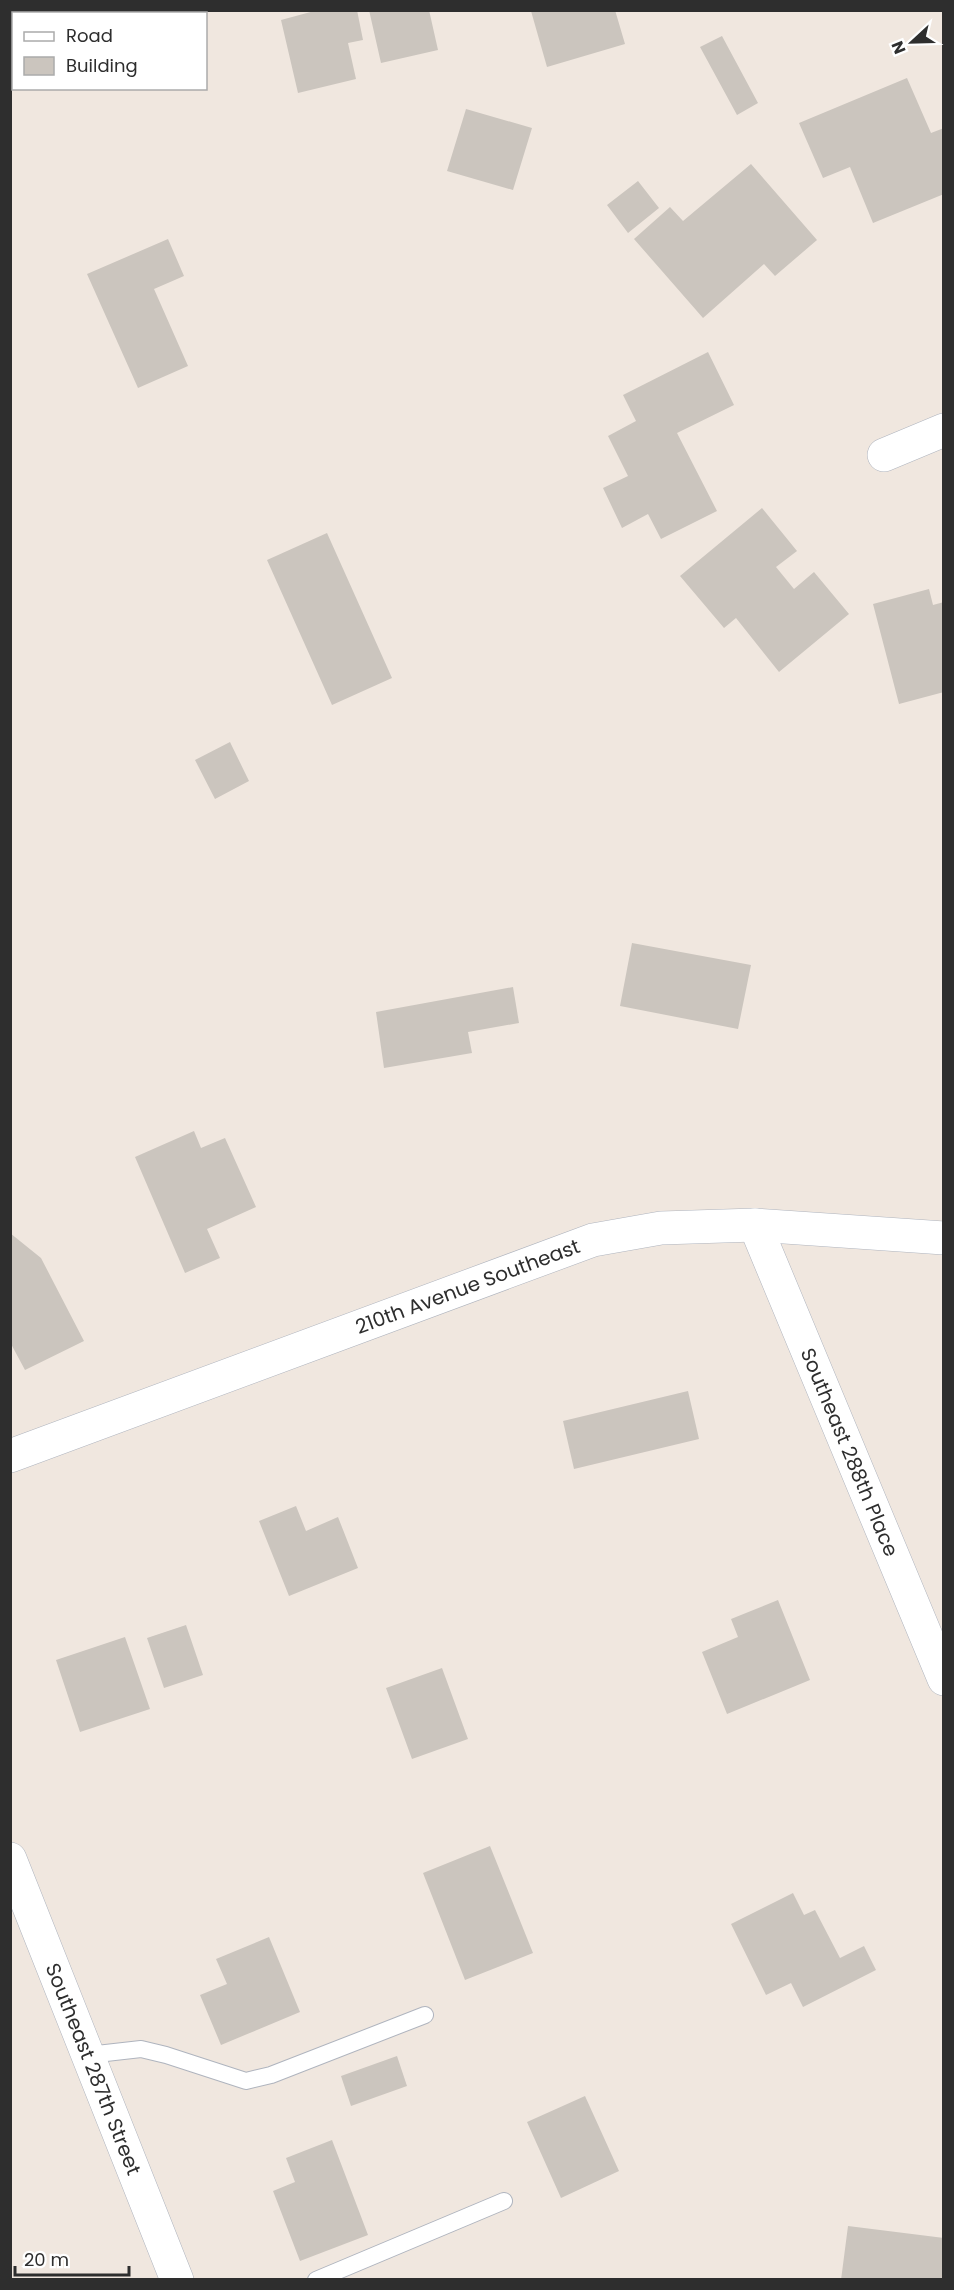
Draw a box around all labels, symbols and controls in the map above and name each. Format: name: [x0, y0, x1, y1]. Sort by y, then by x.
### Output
legend: [12, 12, 207, 90]
north arrow: [882, 12, 942, 72]
text: Road: [66, 23, 113, 48]
text: N: [886, 38, 911, 57]
text: Building: [66, 53, 138, 78]
street label: 210th Avenue Southeast: [351, 1232, 584, 1341]
street label: Southeast 288th Place: [794, 1344, 905, 1561]
street label: Southeast 287th Street: [39, 1959, 148, 2179]
scale bar: [15, 2239, 129, 2277]
text: 20 m: [24, 2247, 69, 2272]

